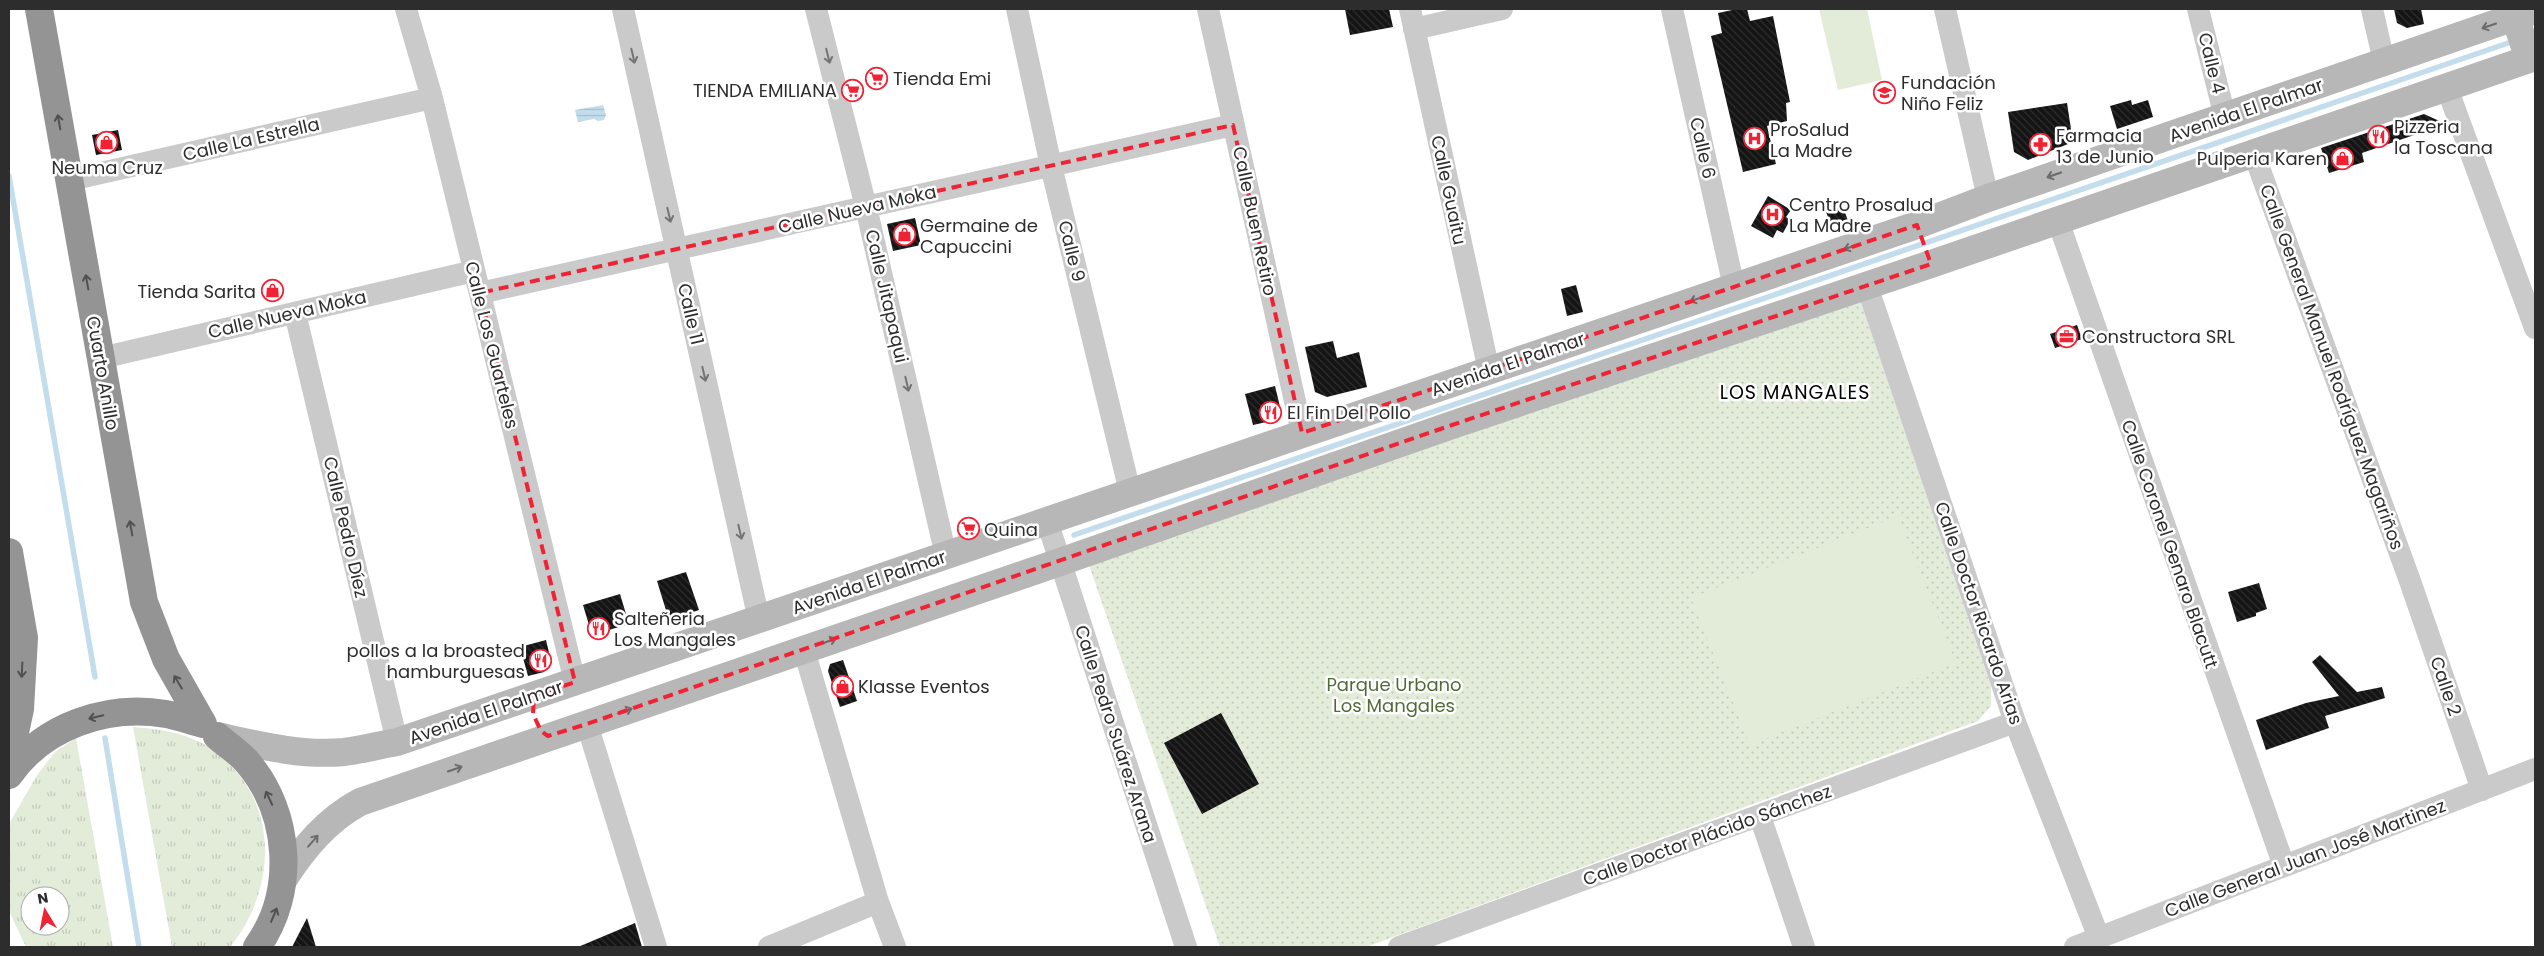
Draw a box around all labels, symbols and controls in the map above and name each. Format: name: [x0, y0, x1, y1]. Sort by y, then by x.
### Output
one-way arrow: [2482, 22, 2497, 31]
street label: Calle 4: [2192, 30, 2232, 96]
one-way arrow: [629, 48, 639, 64]
one-way arrow: [824, 48, 833, 64]
supermarket icon: Tienda Emi: [865, 66, 889, 90]
place label: Tienda Emi: [893, 66, 991, 91]
place label: Fundación Niño Feliz: [1901, 70, 1996, 116]
street label: Avenida El Palmar: [2166, 72, 2327, 148]
place label: TIENDA EMILIANA: [693, 78, 837, 103]
supermarket icon: TIENDA EMILIANA: [841, 78, 865, 102]
school or university icon: Fundación Niño Feliz: [1873, 80, 1897, 104]
street label: Calle La Estrella: [180, 111, 322, 167]
one-way arrow: [54, 114, 64, 130]
place label: Pizzeria la Toscana: [2394, 114, 2493, 160]
street label: Calle 6: [1684, 115, 1722, 181]
place label: ProSalud La Madre: [1770, 117, 1852, 163]
place label: Farmacia 13 de Junio: [2056, 123, 2154, 169]
restaurant icon: Pizzeria la Toscana: [2366, 124, 2390, 148]
hospital icon: ProSalud La Madre: [1742, 127, 1766, 151]
shop icon: Neuma Cruz: [95, 130, 119, 154]
street label: Calle Guaitu: [1425, 133, 1473, 247]
pharmacy icon: Farmacia 13 de Junio: [2028, 133, 2052, 157]
street label: Calle Buen Retiro: [1227, 144, 1283, 298]
place label: Pulperia Karen: [2197, 146, 2327, 171]
shop icon: Pulperia Karen: [2331, 146, 2355, 170]
place label: Neuma Cruz: [51, 155, 163, 180]
one-way arrow: [2046, 171, 2062, 181]
street label: Calle Nueva Moka: [775, 179, 939, 239]
street label: Calle General Manuel Rodríguez Magariños: [2254, 181, 2410, 553]
place label: Centro Prosalud La Madre: [1789, 192, 1934, 238]
hospital icon: Centro Prosalud La Madre: [1761, 202, 1785, 226]
one-way arrow: [665, 207, 674, 223]
place label: Germaine de Capuccini: [920, 213, 1038, 259]
street label: Calle 9: [1052, 218, 1092, 284]
shop icon: Germaine de Capuccini: [892, 223, 916, 247]
street label: Calle Jitapaqui: [860, 227, 914, 365]
one-way arrow: [1844, 243, 1860, 252]
street label: Calle Los Guarteles: [459, 259, 525, 431]
one-way arrow: [82, 274, 92, 290]
place label: Tienda Sarita: [137, 279, 256, 304]
shop icon: Tienda Sarita: [260, 279, 284, 303]
street label: Calle 11: [672, 281, 710, 347]
street label: Calle Nueva Moka: [205, 284, 369, 344]
one-way arrow: [1690, 295, 1706, 304]
street label: Cuarto Anillo: [81, 314, 125, 432]
office icon: Constructora SRL: [2054, 324, 2078, 348]
place label: Constructora SRL: [2082, 324, 2235, 349]
street label: Avenida El Palmar: [1428, 326, 1589, 402]
one-way arrow: [700, 365, 709, 381]
one-way arrow: [902, 376, 912, 392]
district label: LOS MANGALES: [1720, 379, 1870, 406]
restaurant icon: El Fin Del Pollo: [1259, 400, 1283, 424]
place label: El Fin Del Pollo: [1287, 400, 1411, 425]
street label: Calle Coronel Genaro Blacutt: [2116, 416, 2224, 672]
street label: Calle Pedro Díez: [318, 454, 374, 600]
street label: Calle Doctor Ricardo Arias: [1929, 498, 2029, 728]
supermarket icon: Quina: [956, 517, 980, 541]
place label: Quina: [984, 517, 1038, 542]
one-way arrow: [125, 521, 135, 537]
one-way arrow: [736, 524, 745, 540]
street label: Avenida El Palmar: [789, 544, 950, 620]
place label: Salteñeria Los Mangales: [614, 606, 736, 652]
restaurant icon: Salteñeria Los Mangales: [586, 616, 610, 640]
street label: Calle Pedro Suárez Arana: [1069, 622, 1163, 846]
one-way arrow: [821, 636, 837, 646]
place label: pollos a la broasted hamburguesas: [347, 638, 525, 684]
restaurant icon: pollos a la broasted hamburguesas: [529, 648, 553, 672]
street label: Calle 2: [2424, 653, 2468, 719]
one-way arrow: [18, 661, 27, 677]
park label: Parque Urbano Los Mangales: [1326, 672, 1462, 718]
street label: Avenida El Palmar: [406, 674, 567, 750]
shop icon: Klasse Eventos: [830, 674, 854, 698]
place label: Klasse Eventos: [858, 674, 990, 699]
one-way arrow: [173, 676, 183, 690]
one-way arrow: [617, 706, 633, 715]
one-way arrow: [88, 713, 104, 722]
one-way arrow: [447, 764, 462, 773]
street label: Calle Doctor Plácido Sánchez: [1579, 778, 1835, 892]
one-way arrow: [264, 791, 274, 806]
street label: Calle General Juan José Martinez: [2161, 793, 2449, 923]
one-way arrow: [307, 834, 318, 847]
north arrow: [20, 886, 70, 936]
text: N: [36, 887, 50, 909]
one-way arrow: [269, 908, 279, 923]

